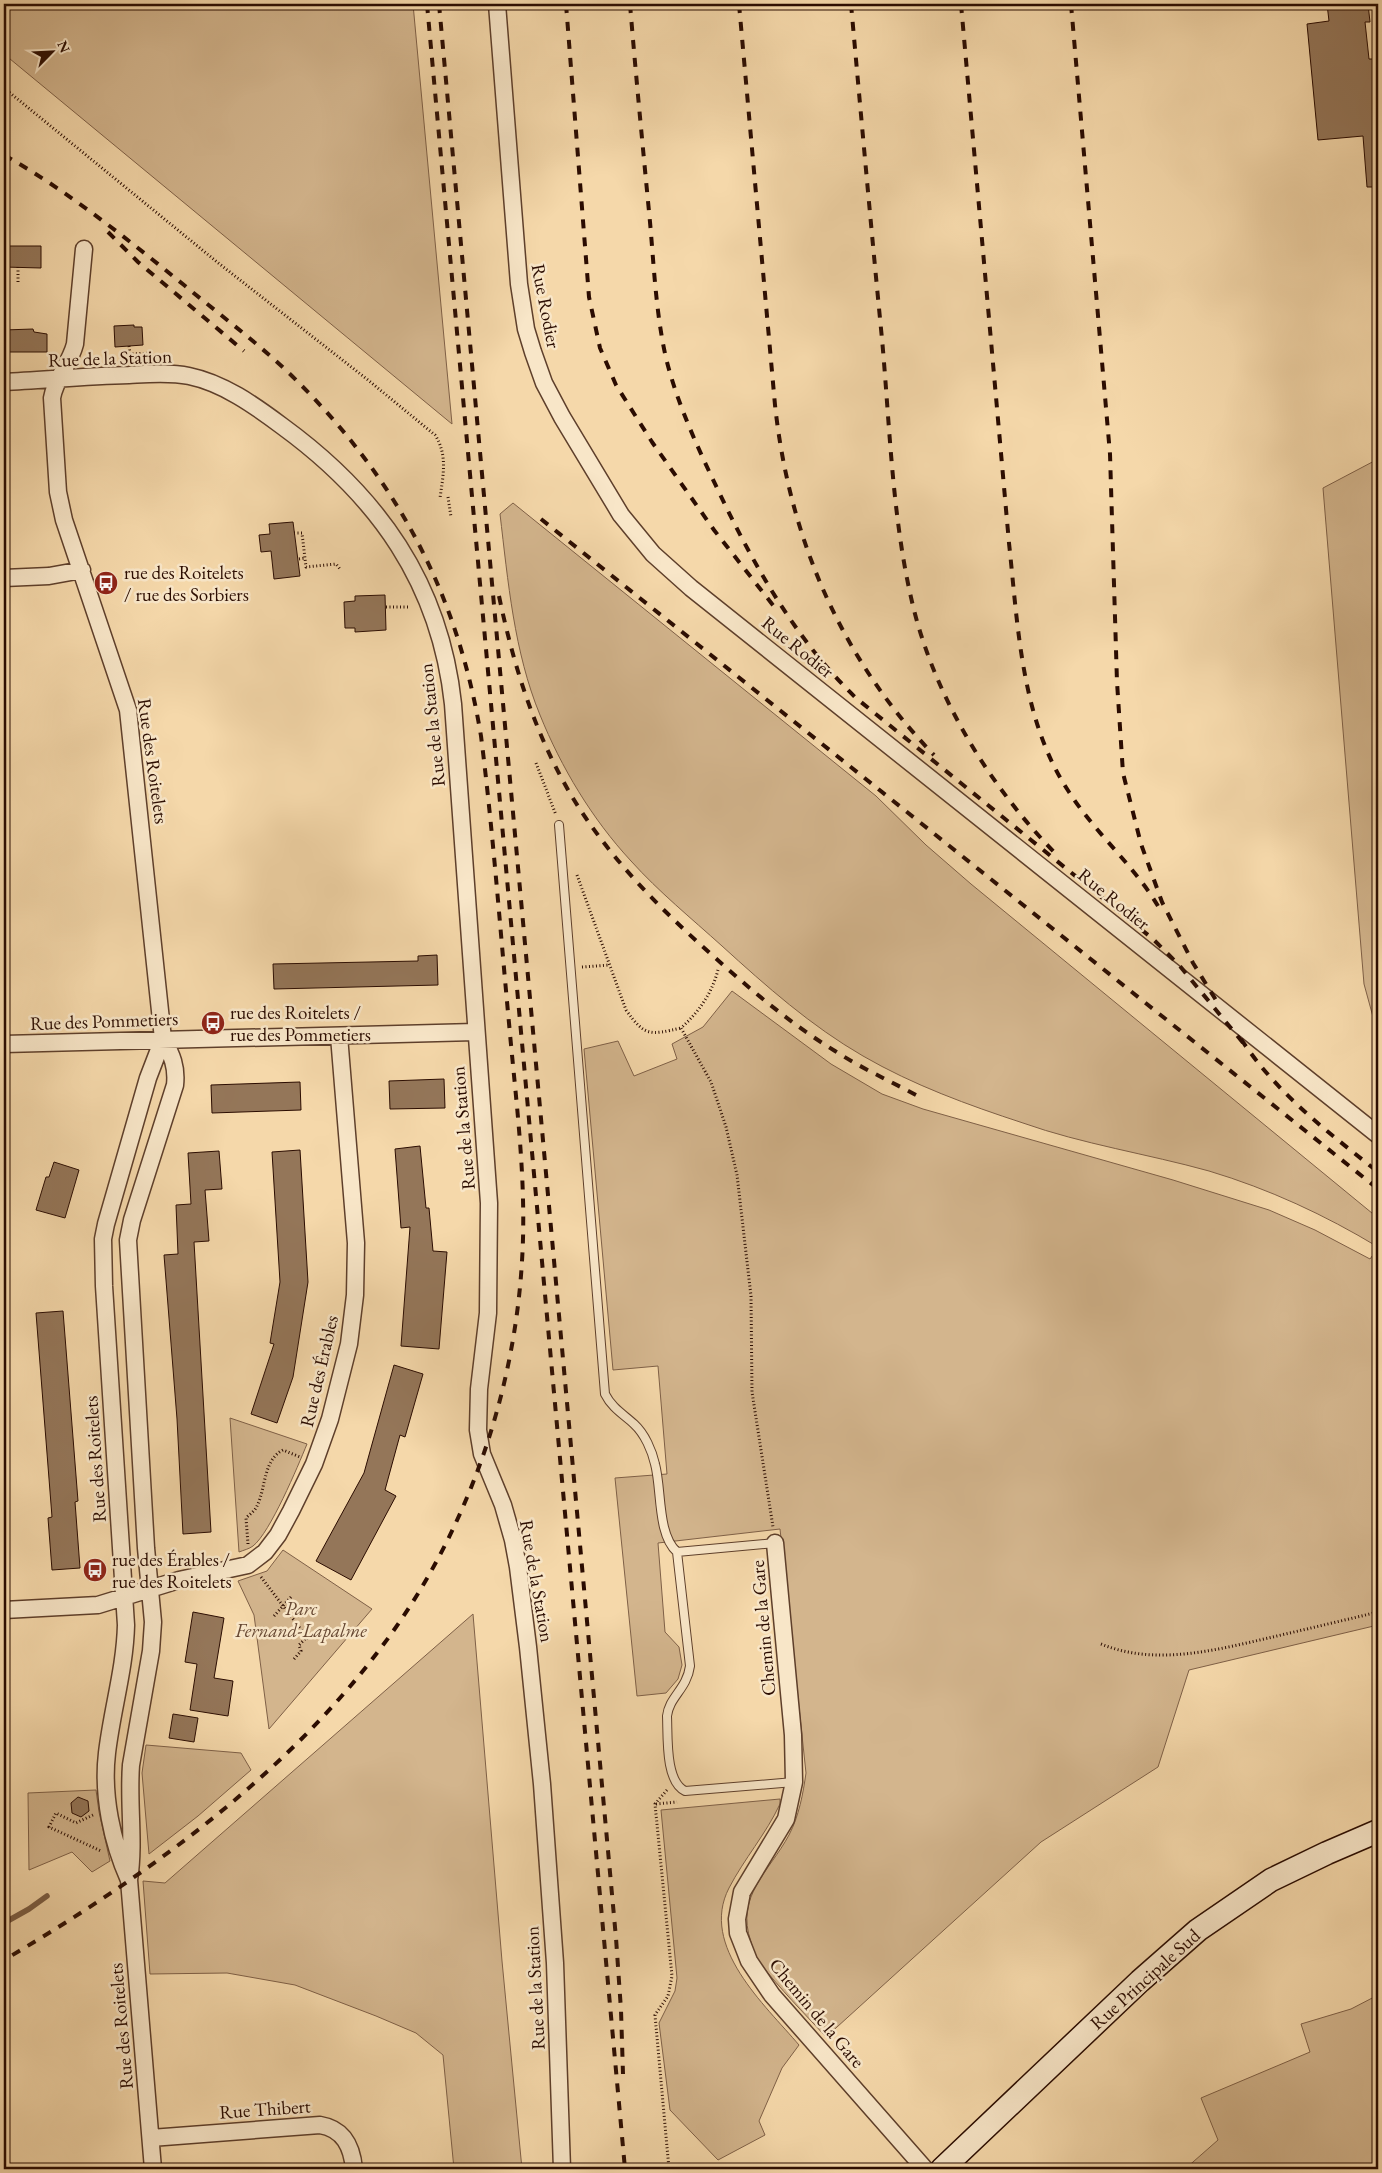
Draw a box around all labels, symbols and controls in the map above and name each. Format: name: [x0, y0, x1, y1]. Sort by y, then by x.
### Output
north arrow: [28, 28, 78, 78]
text: N: [53, 38, 75, 56]
street label: Rue Rodier: [526, 262, 567, 351]
street label: Rue de la Station: [48, 343, 172, 373]
place label: rue des Roitelets / rue des Sorbiers: [124, 560, 249, 607]
bus stop icon: rue des Roitelets / rue des Sorbiers: [93, 570, 119, 596]
street label: Rue Rodier: [757, 610, 840, 684]
street label: Rue de la Station: [413, 662, 451, 788]
street label: Rue des Roitelets: [132, 696, 174, 826]
street label: Rue Rodier: [1073, 862, 1156, 936]
place label: rue des Roitelets / rue des Pommetiers: [230, 1000, 371, 1047]
street label: Rue des Pommetiers: [30, 1006, 178, 1036]
bus stop icon: rue des Roitelets / rue des Pommetiers: [200, 1010, 226, 1036]
street label: Rue de la Station: [445, 1065, 481, 1191]
street label: Rue des Érables: [294, 1313, 344, 1429]
street label: Rue des Roitelets: [78, 1395, 112, 1523]
street label: Rue de la Station: [514, 1518, 560, 1644]
place label: rue des Érables / rue des Roitelets: [112, 1547, 232, 1594]
bus stop icon: rue des Érables / rue des Roitelets: [82, 1557, 108, 1583]
street label: Chemin de la Gare: [745, 1559, 781, 1697]
park label: Parc Fernand-Lapalme: [234, 1596, 367, 1643]
street label: Rue Principale Sud: [1085, 1923, 1206, 2035]
street label: Rue de la Station: [519, 1925, 551, 2051]
street label: Chemin de la Gare: [764, 1953, 870, 2073]
street label: Rue des Roitelets: [103, 1962, 139, 2090]
street label: Rue Thibert: [219, 2093, 312, 2125]

